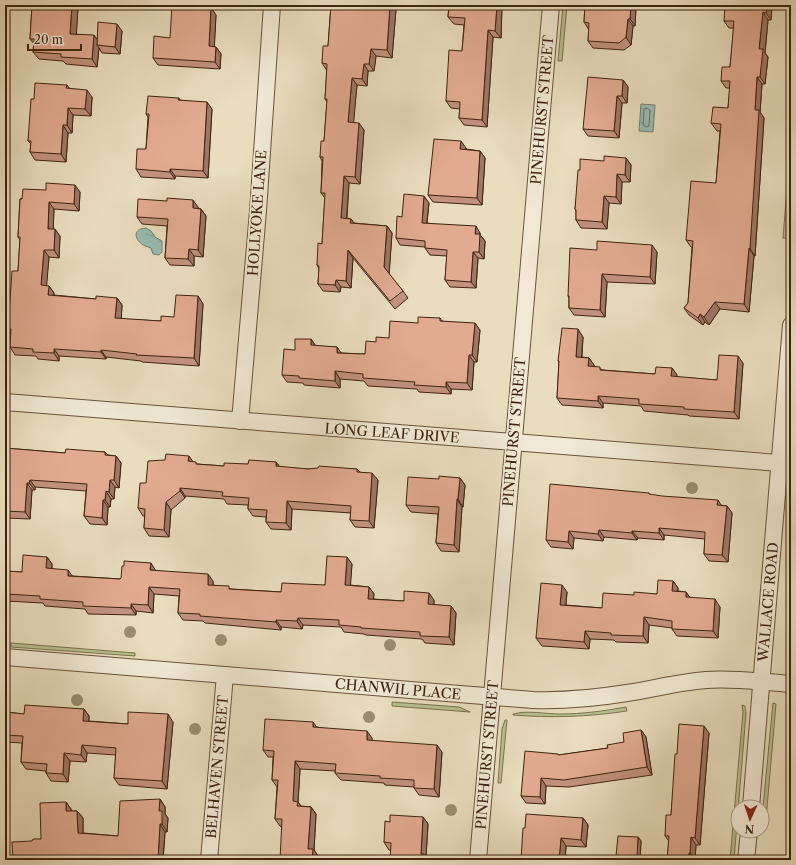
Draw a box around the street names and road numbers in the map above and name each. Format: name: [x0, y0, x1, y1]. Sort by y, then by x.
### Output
street label: PINEHURST STREET: [527, 34, 558, 185]
street label: HOLLYOKE LANE: [244, 149, 270, 277]
street label: PINEHURST STREET: [499, 356, 530, 507]
street label: LONG LEAF DRIVE: [324, 419, 460, 447]
street label: WALLACE ROAD: [754, 541, 782, 664]
street label: CHANWIL PLACE: [334, 675, 462, 703]
street label: PINEHURST STREET: [472, 679, 503, 830]
street label: BELHAVEN STREET: [202, 694, 232, 839]

